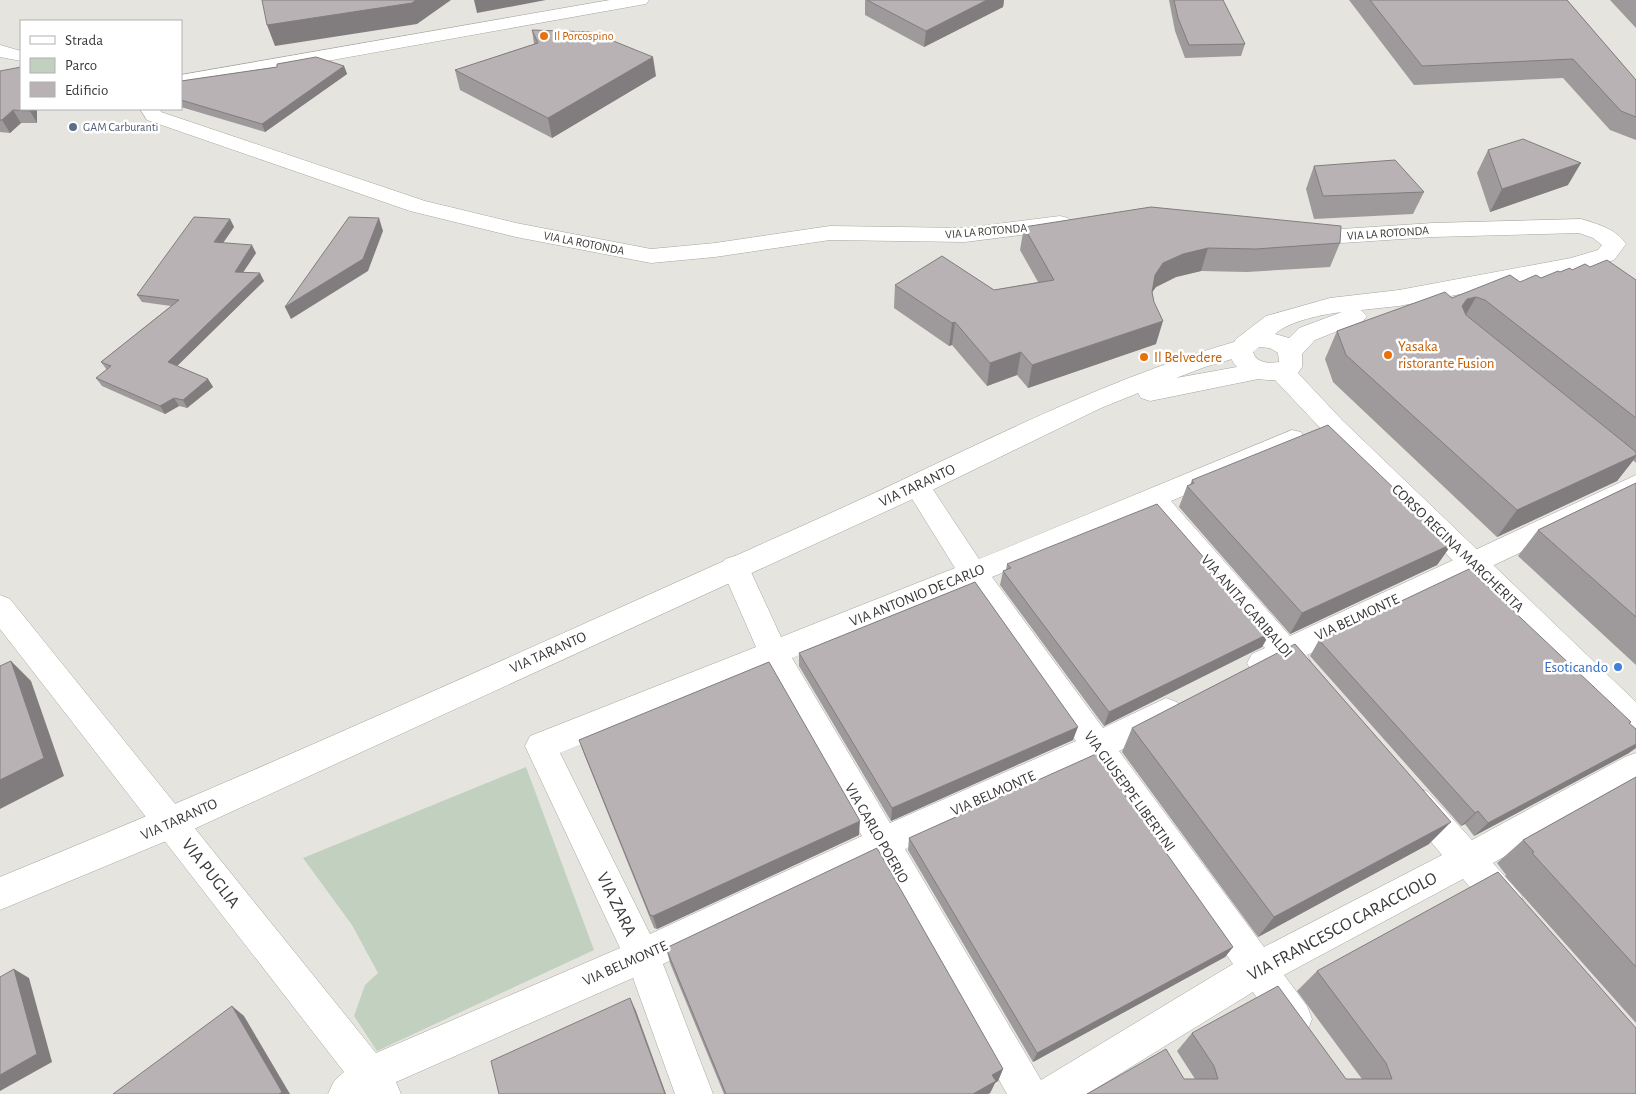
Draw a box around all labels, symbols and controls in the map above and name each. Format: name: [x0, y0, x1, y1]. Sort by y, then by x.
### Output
legend: [20, 20, 182, 110]
marker: Il Porcospino: [538, 30, 550, 42]
place label: Il Porcospino: [554, 30, 614, 42]
text: Strada: [65, 33, 103, 48]
text: Parco: [65, 58, 97, 73]
text: Edificio: [65, 83, 108, 98]
marker: GAM Carburanti: [67, 121, 79, 133]
place label: GAM Carburanti: [83, 121, 158, 133]
street label: VIA LA ROTONDA: [945, 221, 1028, 241]
street label: VIA LA ROTONDA: [1347, 224, 1429, 242]
street label: VIA LA ROTONDA: [542, 229, 626, 257]
place label: Yasaka ristorante Fusion: [1398, 339, 1495, 371]
marker: Yasaka ristorante Fusion: [1382, 349, 1394, 361]
place label: Il Belvedere: [1154, 350, 1222, 365]
marker: Il Belvedere: [1138, 351, 1150, 363]
street label: VIA TARANTO: [877, 461, 958, 510]
street label: CORSO REGINA MARGHERITA: [1389, 482, 1527, 615]
street label: VIA ANITA GARIBALDI: [1198, 552, 1295, 661]
street label: VIA ANTONIO DE CARLO: [848, 562, 987, 629]
street label: VIA BELMONTE: [1313, 591, 1402, 644]
street label: VIA TARANTO: [508, 629, 589, 676]
place label: Esoticando: [1544, 660, 1608, 675]
marker: Esoticando: [1612, 661, 1624, 673]
street label: VIA GIUSEPPE LIBERTINI: [1081, 728, 1178, 854]
street label: VIA BELMONTE: [949, 768, 1038, 819]
street label: VIA CARLO POERIO: [842, 781, 911, 886]
street label: VIA TARANTO: [139, 796, 220, 843]
street label: VIA PUGLIA: [178, 836, 243, 912]
street label: VIA FRANCESCO CARACCIOLO: [1245, 869, 1440, 985]
street label: VIA ZARA: [593, 870, 639, 940]
street label: VIA BELMONTE: [581, 938, 670, 989]

